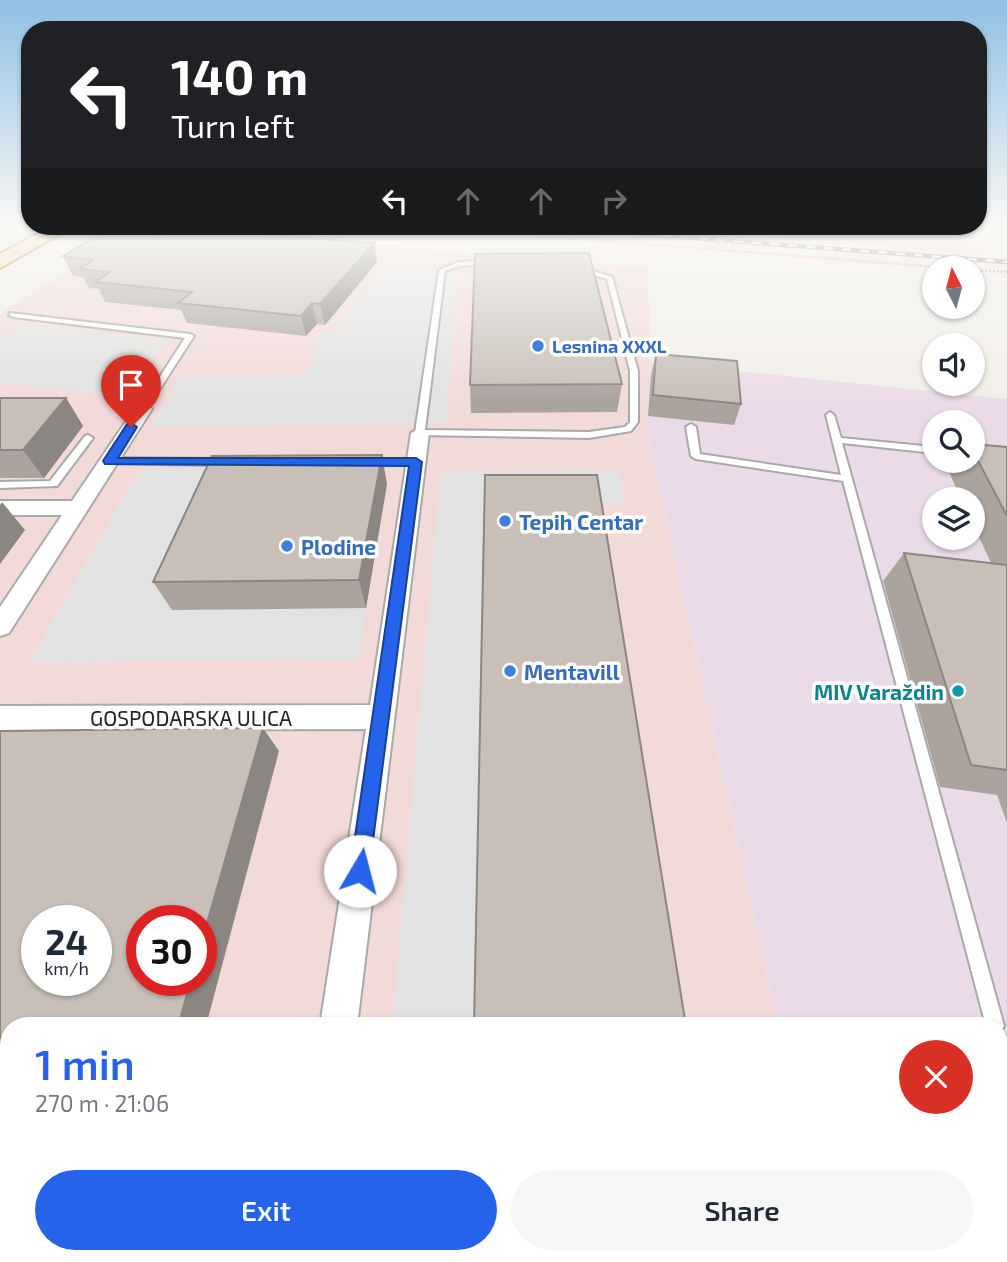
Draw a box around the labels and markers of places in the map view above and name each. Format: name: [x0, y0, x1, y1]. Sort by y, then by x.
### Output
place label: Lesnina XXXL: [552, 335, 667, 357]
marker: Lesnina XXXL: [530, 338, 546, 354]
pin: [101, 355, 161, 427]
place label: Tepih Centar: [519, 509, 643, 534]
marker: Tepih Centar: [497, 513, 513, 529]
place label: Plodine: [301, 534, 376, 559]
marker: Plodine: [279, 538, 295, 554]
place label: Mentavill: [524, 659, 620, 684]
marker: Mentavill: [502, 663, 518, 679]
place label: MIV Varaždin: [814, 679, 944, 704]
marker: MIV Varaždin: [950, 683, 966, 699]

